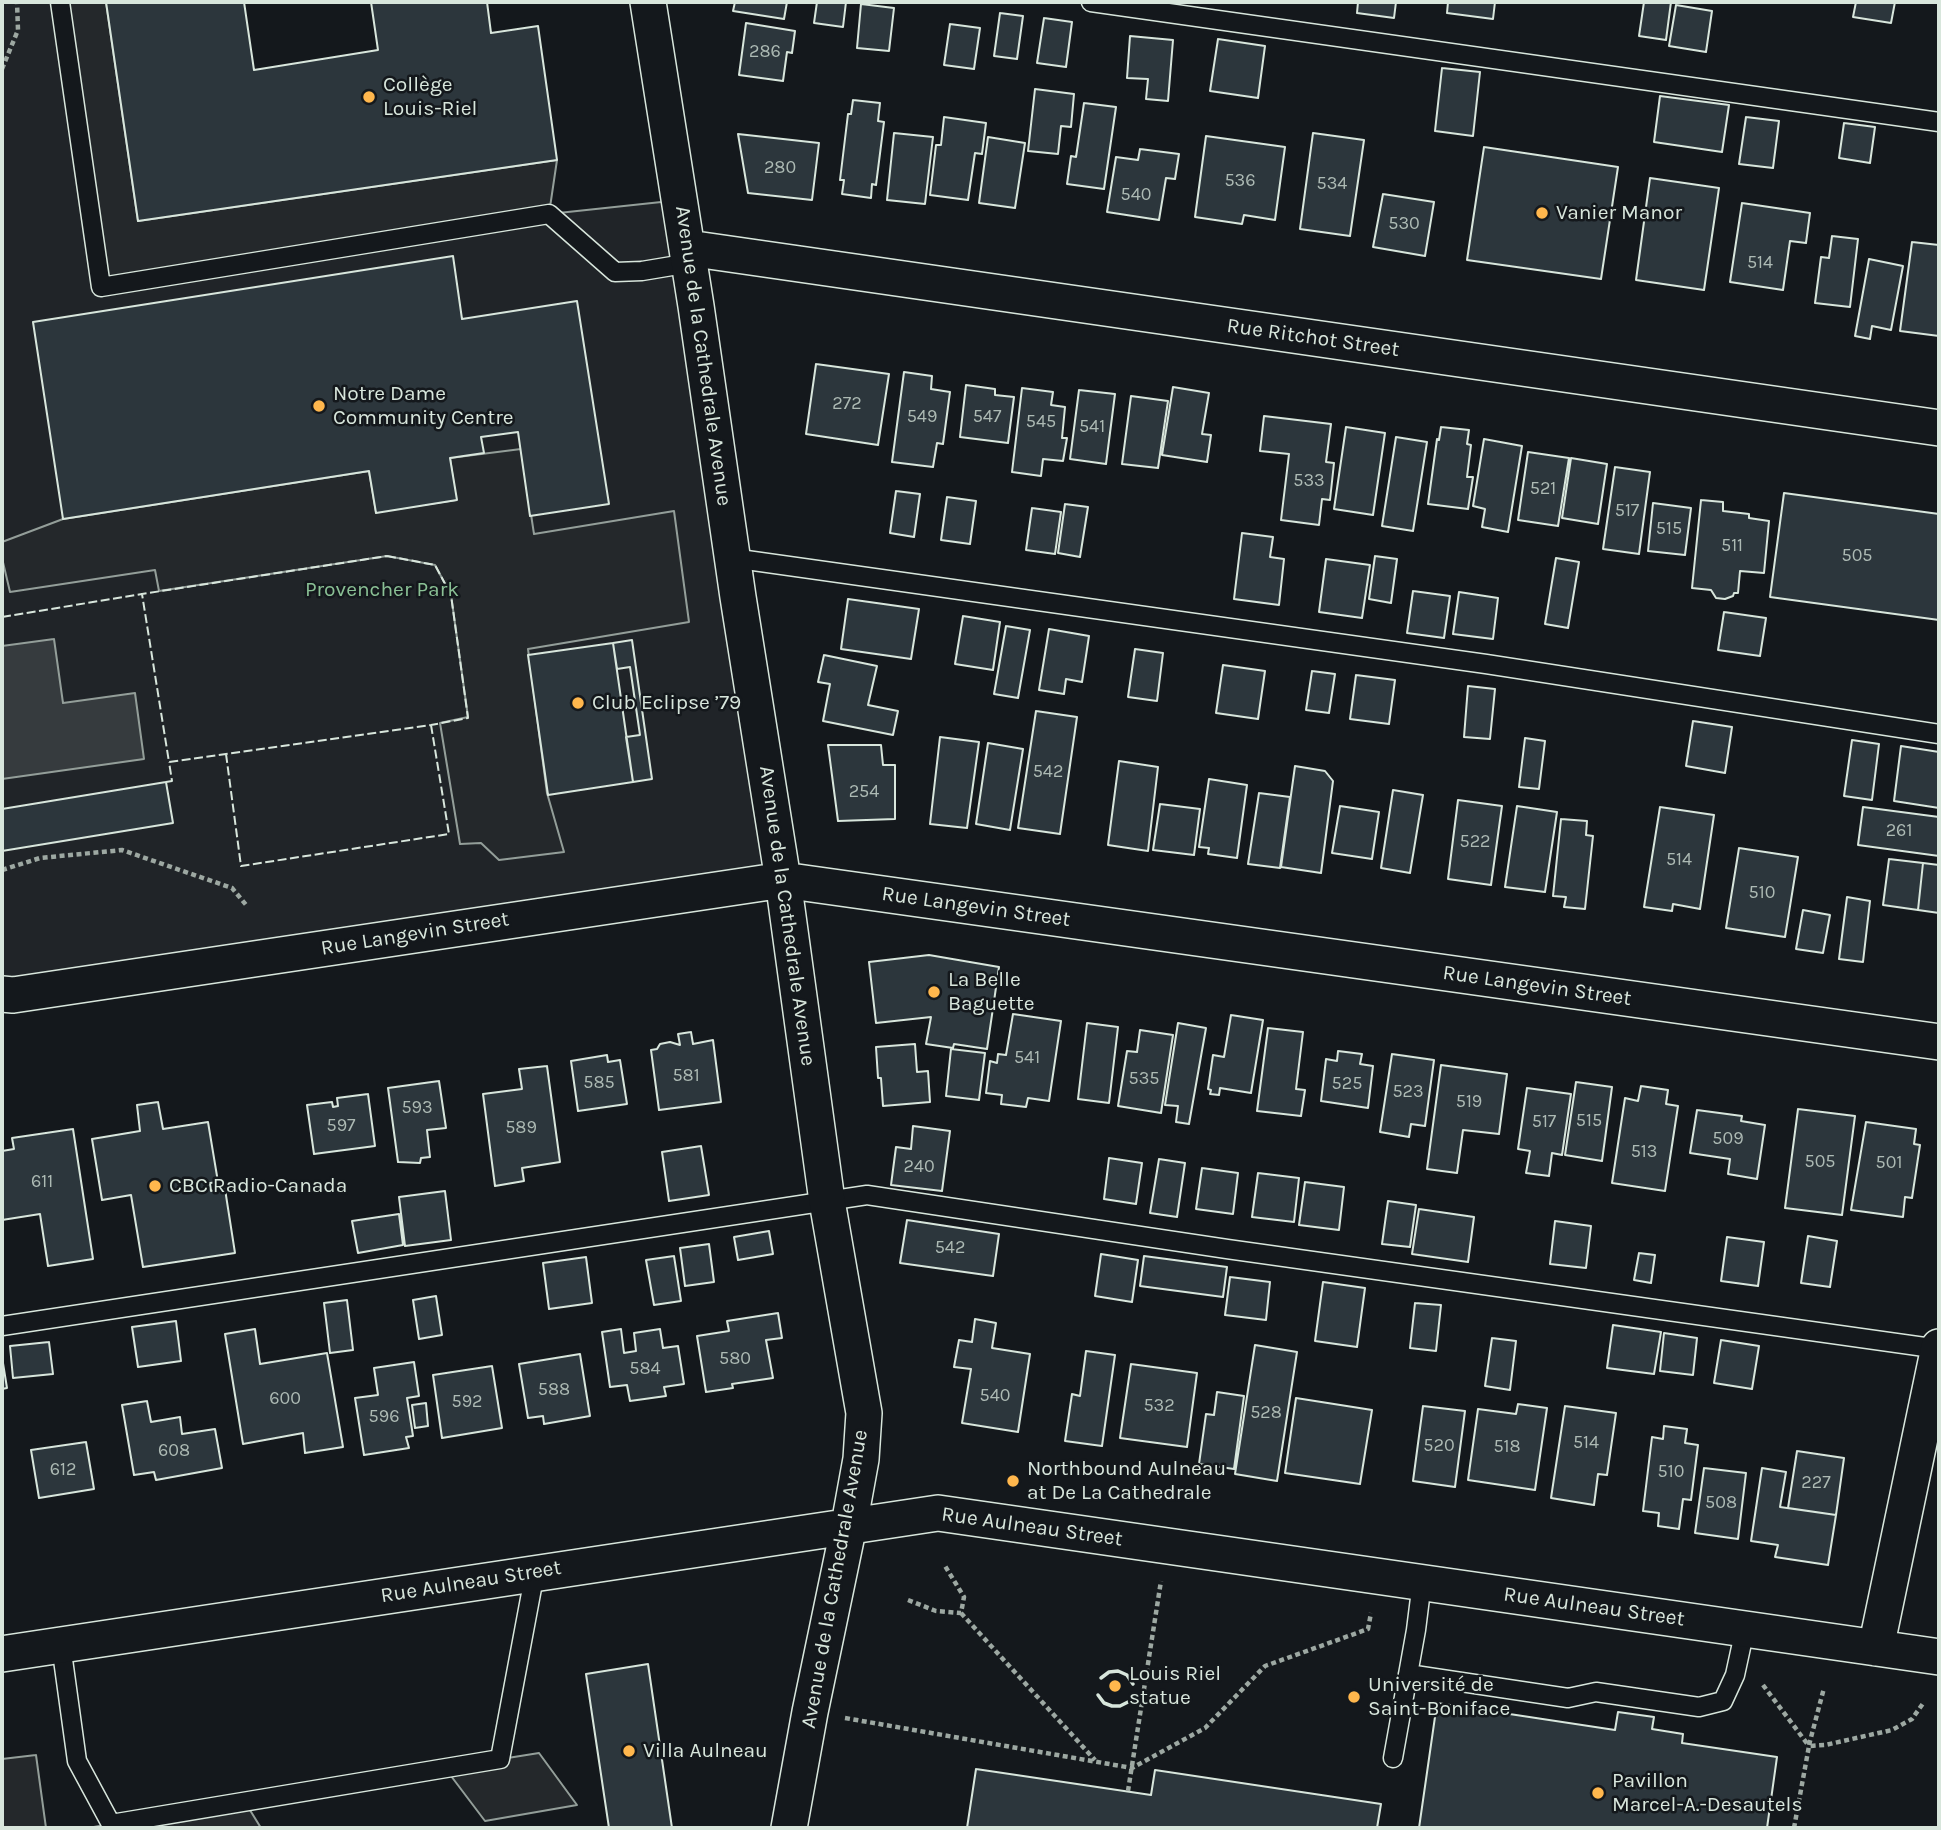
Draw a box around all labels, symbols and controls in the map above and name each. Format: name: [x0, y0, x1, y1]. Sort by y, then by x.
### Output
house number: 286: [749, 41, 781, 63]
place label: Collège Louis-Riel: [383, 72, 477, 122]
marker: Collège Louis-Riel: [361, 89, 377, 105]
house number: 280: [764, 157, 796, 179]
house number: 536: [1224, 170, 1256, 192]
house number: 534: [1317, 173, 1347, 195]
house number: 540: [1121, 184, 1151, 206]
place label: Vanier Manor: [1556, 200, 1682, 226]
street label: Avenue de la Cathedrale Avenue: [669, 204, 737, 508]
marker: Vanier Manor: [1534, 205, 1550, 221]
house number: 530: [1388, 213, 1420, 235]
house number: 514: [1747, 252, 1773, 274]
street label: Rue Ritchot Street: [1225, 313, 1401, 363]
place label: Notre Dame Community Centre: [333, 381, 514, 431]
house number: 272: [832, 393, 862, 415]
marker: Notre Dame Community Centre: [311, 398, 327, 414]
house number: 549: [907, 406, 937, 428]
house number: 547: [973, 406, 1001, 428]
house number: 545: [1026, 411, 1056, 433]
house number: 541: [1079, 416, 1105, 438]
house number: 533: [1293, 470, 1325, 492]
house number: 521: [1530, 478, 1556, 500]
house number: 517: [1615, 500, 1639, 522]
house number: 515: [1656, 518, 1682, 540]
house number: 511: [1721, 535, 1743, 557]
house number: 505: [1841, 545, 1873, 567]
park label: Provencher Park: [305, 577, 459, 603]
place label: Club Eclipse ’79: [592, 690, 741, 716]
marker: Club Eclipse ’79: [570, 695, 586, 711]
house number: 542: [1033, 761, 1063, 783]
street label: Avenue de la Cathedrale Avenue: [753, 764, 821, 1068]
house number: 254: [849, 781, 879, 803]
house number: 261: [1886, 820, 1912, 842]
house number: 522: [1459, 831, 1491, 853]
house number: 514: [1666, 849, 1692, 871]
street label: Rue Langevin Street: [880, 881, 1072, 933]
house number: 510: [1749, 882, 1775, 904]
street label: Rue Langevin Street: [319, 907, 511, 961]
street label: Rue Langevin Street: [1441, 960, 1633, 1012]
place label: La Belle Baguette: [948, 967, 1035, 1017]
marker: La Belle Baguette: [926, 984, 942, 1000]
house number: 541: [1014, 1047, 1040, 1069]
house number: 581: [672, 1065, 700, 1087]
house number: 535: [1129, 1068, 1159, 1090]
house number: 585: [583, 1072, 615, 1094]
house number: 525: [1332, 1073, 1362, 1095]
house number: 523: [1392, 1081, 1424, 1103]
house number: 519: [1456, 1091, 1482, 1113]
house number: 593: [401, 1097, 433, 1119]
house number: 515: [1576, 1110, 1602, 1132]
house number: 517: [1532, 1111, 1556, 1133]
house number: 597: [326, 1115, 356, 1137]
house number: 589: [505, 1117, 537, 1139]
house number: 509: [1712, 1128, 1744, 1150]
house number: 513: [1631, 1141, 1657, 1163]
house number: 505: [1804, 1151, 1836, 1173]
house number: 501: [1876, 1152, 1902, 1174]
house number: 240: [903, 1156, 935, 1178]
house number: 611: [31, 1171, 53, 1193]
place label: CBC Radio-Canada: [169, 1173, 347, 1199]
marker: CBC Radio-Canada: [147, 1178, 163, 1194]
house number: 542: [935, 1237, 965, 1259]
house number: 580: [719, 1348, 751, 1370]
house number: 584: [629, 1358, 661, 1380]
house number: 588: [538, 1379, 570, 1401]
house number: 540: [980, 1385, 1010, 1407]
house number: 600: [269, 1388, 301, 1410]
house number: 592: [451, 1391, 483, 1413]
house number: 532: [1143, 1395, 1175, 1417]
house number: 528: [1250, 1402, 1282, 1424]
house number: 596: [369, 1406, 399, 1428]
street label: Avenue de la Cathedrale Avenue: [796, 1428, 874, 1730]
house number: 514: [1573, 1432, 1599, 1454]
house number: 520: [1423, 1435, 1455, 1457]
house number: 518: [1493, 1436, 1521, 1458]
house number: 608: [158, 1440, 190, 1462]
place label: Northbound Aulneau at De La Cathedrale: [1027, 1456, 1226, 1506]
house number: 612: [50, 1459, 76, 1481]
house number: 510: [1658, 1461, 1684, 1483]
house number: 227: [1801, 1472, 1831, 1494]
marker: Northbound Aulneau at De La Cathedrale: [1005, 1473, 1021, 1489]
house number: 508: [1705, 1492, 1737, 1514]
street label: Rue Aulneau Street: [940, 1502, 1124, 1552]
street label: Rue Aulneau Street: [379, 1555, 563, 1609]
street label: Rue Aulneau Street: [1502, 1582, 1686, 1632]
place label: Louis Riel statue: [1129, 1661, 1221, 1711]
place label: Université de Saint-Boniface: [1368, 1672, 1510, 1722]
marker: Louis Riel statue: [1107, 1678, 1123, 1694]
marker: Université de Saint-Boniface: [1346, 1689, 1362, 1705]
place label: Villa Aulneau: [643, 1738, 768, 1764]
marker: Villa Aulneau: [621, 1743, 637, 1759]
place label: Pavillon Marcel-A.-Desautels: [1612, 1768, 1802, 1818]
marker: Pavillon Marcel-A.-Desautels: [1590, 1785, 1606, 1801]

